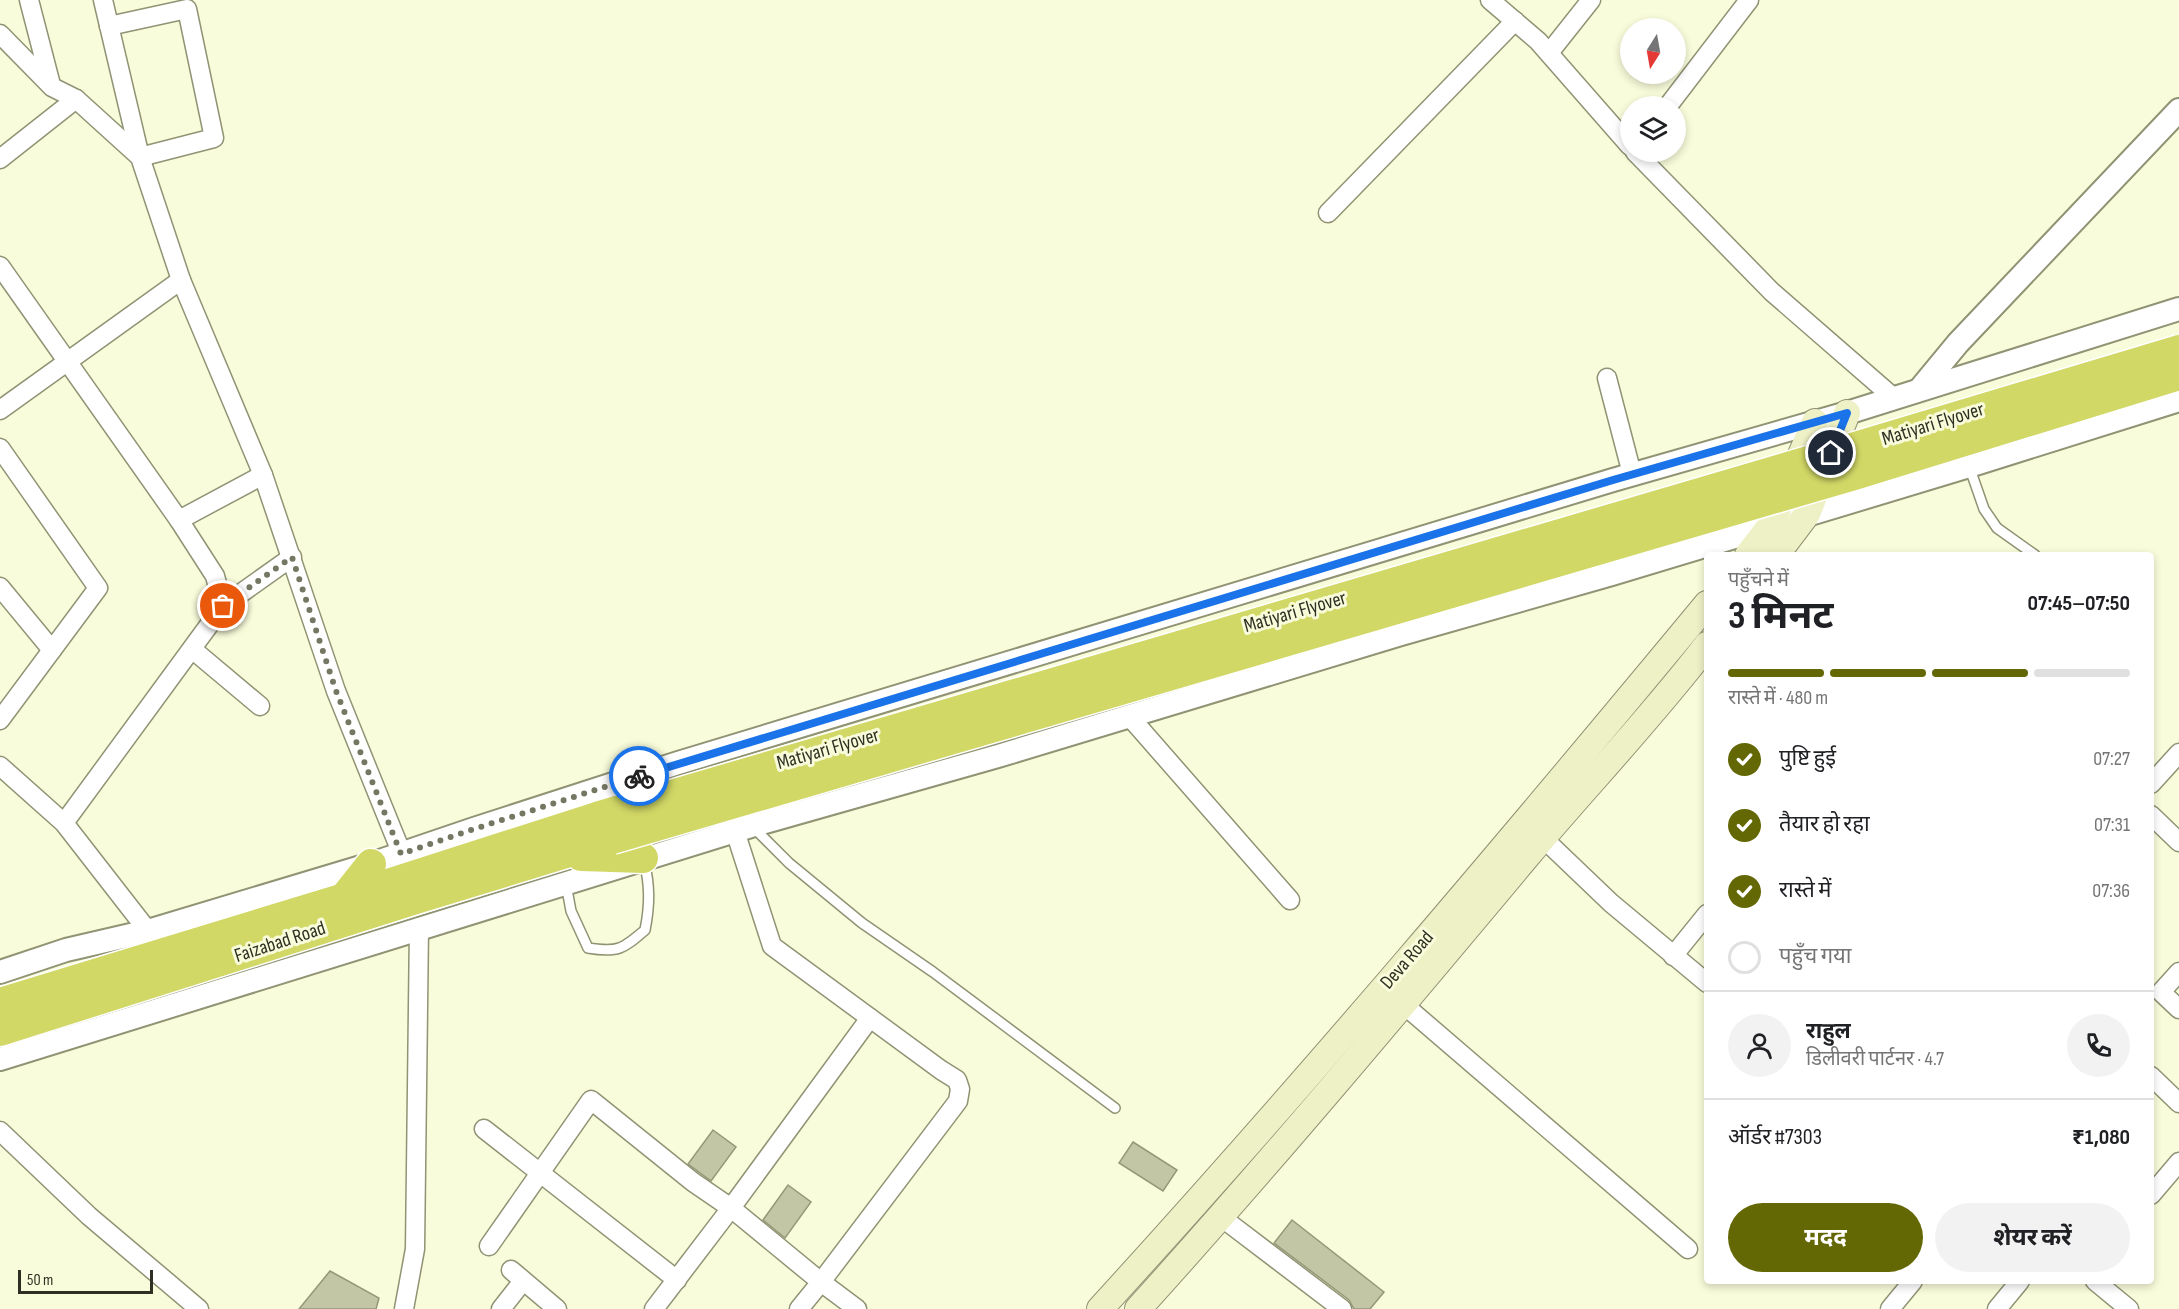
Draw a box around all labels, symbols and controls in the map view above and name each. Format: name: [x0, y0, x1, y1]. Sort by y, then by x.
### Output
north arrow: [1620, 18, 1686, 84]
map controls: [1620, 18, 1686, 162]
button: layers: [1620, 96, 1686, 162]
street label: Matiyari Flyover: [1879, 397, 1987, 451]
pin: [1805, 427, 1856, 478]
icon: home: [1814, 436, 1847, 469]
text: पहुँचने में: [1728, 568, 1789, 592]
pin: [197, 580, 248, 631]
street label: Matiyari Flyover: [1241, 586, 1349, 638]
icon: bag: [206, 589, 239, 622]
text: 07:45–07:50: [2027, 590, 2130, 617]
text: 3 मिनट: [1728, 593, 1833, 640]
text: रास्ते में · 480 m: [1728, 686, 1828, 710]
street label: Matiyari Flyover: [774, 723, 882, 775]
icon: check: [1728, 743, 1761, 776]
text: पुष्टि हुई: [1779, 745, 1836, 772]
courier: [609, 746, 669, 806]
text: 07:27: [2093, 747, 2130, 771]
icon: bike: [623, 760, 656, 793]
icon: check: [1728, 809, 1761, 842]
text: तैयार हो रहा: [1779, 811, 1870, 838]
text: 07:31: [2094, 813, 2130, 837]
icon: check: [1728, 875, 1761, 908]
text: रास्ते में: [1779, 877, 1831, 904]
text: 07:36: [2092, 879, 2130, 903]
street label: Faizabad Road: [231, 916, 329, 968]
street label: Deva Road: [1375, 926, 1439, 994]
text: पहुँच गया: [1779, 943, 1852, 970]
button: person: [1728, 1014, 1791, 1077]
button: phone: [2067, 1014, 2130, 1077]
text: राहुल: [1806, 1018, 1851, 1045]
text: डिलीवरी पार्टनर · 4.7: [1806, 1047, 1944, 1071]
text: ऑर्डर #7303: [1728, 1124, 1822, 1151]
text: ₹1,080: [2072, 1124, 2130, 1151]
button: मदद: [1728, 1203, 1923, 1272]
button: शेयर करें: [1935, 1203, 2130, 1272]
scale bar: [18, 1267, 153, 1294]
text: 50 m: [27, 1271, 53, 1290]

